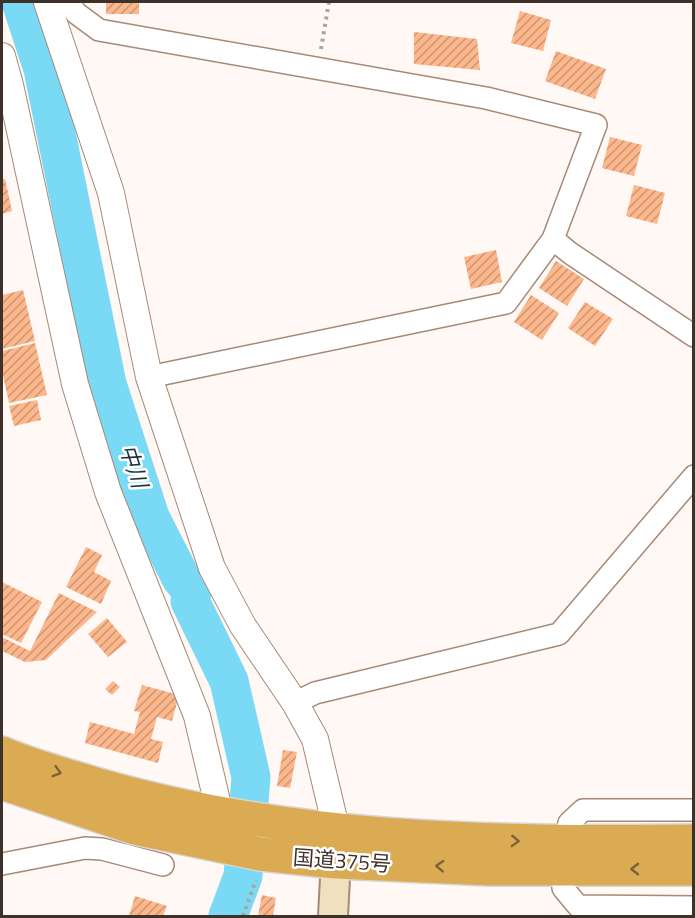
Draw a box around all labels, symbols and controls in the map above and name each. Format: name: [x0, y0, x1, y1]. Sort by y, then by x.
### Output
water label: 中川: [111, 440, 158, 494]
one-way arrow: [51, 765, 62, 777]
one-way arrow: [511, 835, 520, 847]
street label: 国道375号: [292, 841, 392, 879]
one-way arrow: [436, 860, 445, 873]
one-way arrow: [631, 863, 640, 875]

